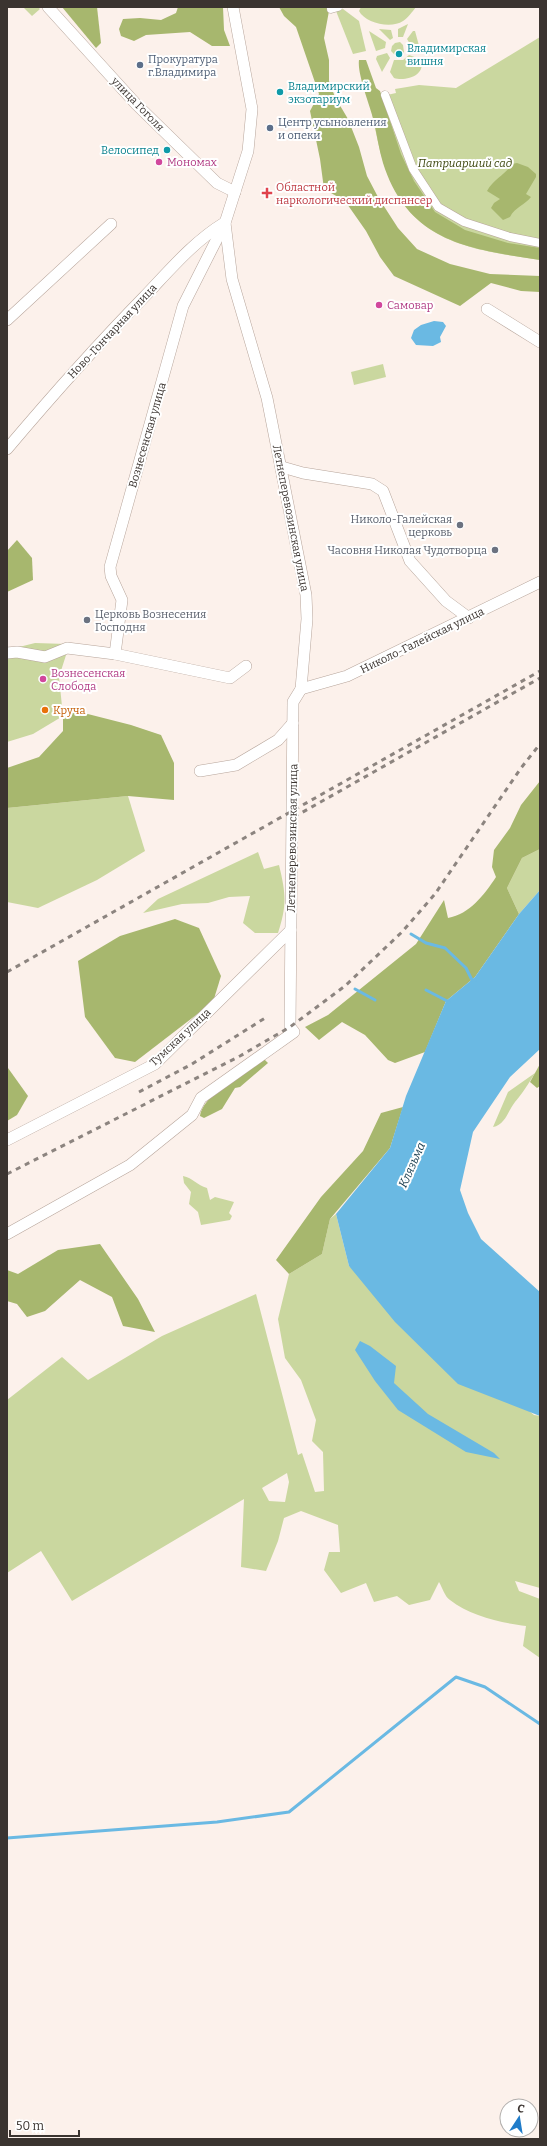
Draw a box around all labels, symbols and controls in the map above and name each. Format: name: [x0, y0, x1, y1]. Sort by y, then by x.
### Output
place label: Владимирская вишня: [407, 42, 486, 68]
marker: Владимирская вишня: [394, 49, 404, 59]
place label: Прокуратура г.Владимира: [148, 53, 218, 79]
marker: Прокуратура г.Владимира: [135, 60, 145, 70]
street label: улица Гоголя: [108, 74, 167, 134]
place label: Владимирский экзотариум: [288, 80, 370, 106]
marker: Владимирский экзотариум: [275, 87, 285, 97]
place label: Центр усыновления и опеки: [278, 116, 387, 142]
marker: Центр усыновления и опеки: [265, 123, 275, 133]
place label: Велосипед: [101, 144, 159, 157]
marker: Велосипед: [162, 145, 172, 155]
place label: Мономах: [167, 156, 217, 169]
marker: Мономах: [154, 157, 164, 167]
park label: Патриарший сад: [418, 157, 513, 170]
place label: Областной наркологический диспансер: [276, 181, 433, 207]
marker: Областной наркологический диспансер: [261, 187, 273, 199]
street label: Ново-Гончарная улица: [65, 281, 160, 381]
place label: Самовар: [387, 299, 434, 312]
marker: Самовар: [374, 300, 384, 310]
street label: Вознесенская улица: [126, 381, 169, 489]
street label: Летнеперевозинская улица: [270, 444, 311, 592]
place label: Николо-Галейская церковь: [351, 513, 452, 539]
marker: Николо-Галейская церковь: [455, 520, 465, 530]
place label: Часовня Николая Чудотворца: [327, 544, 487, 557]
marker: Часовня Николая Чудотворца: [490, 545, 500, 555]
street label: Николо-Галейская улица: [358, 605, 486, 676]
place label: Церковь Вознесения Господня: [95, 608, 206, 634]
marker: Церковь Вознесения Господня: [82, 615, 92, 625]
place label: Вознесенская Слобода: [51, 667, 125, 693]
marker: Вознесенская Слобода: [38, 674, 48, 684]
place label: Круча: [53, 704, 86, 717]
marker: Круча: [40, 705, 50, 715]
street label: Летнеперевозинская улица: [285, 763, 300, 913]
street label: Тумская улица: [147, 1006, 214, 1069]
water label: Клязьма: [396, 1140, 428, 1190]
north arrow: [499, 2098, 539, 2138]
text: С: [516, 2102, 526, 2116]
scale bar: [10, 2112, 79, 2138]
text: 50 m: [16, 2119, 45, 2133]

